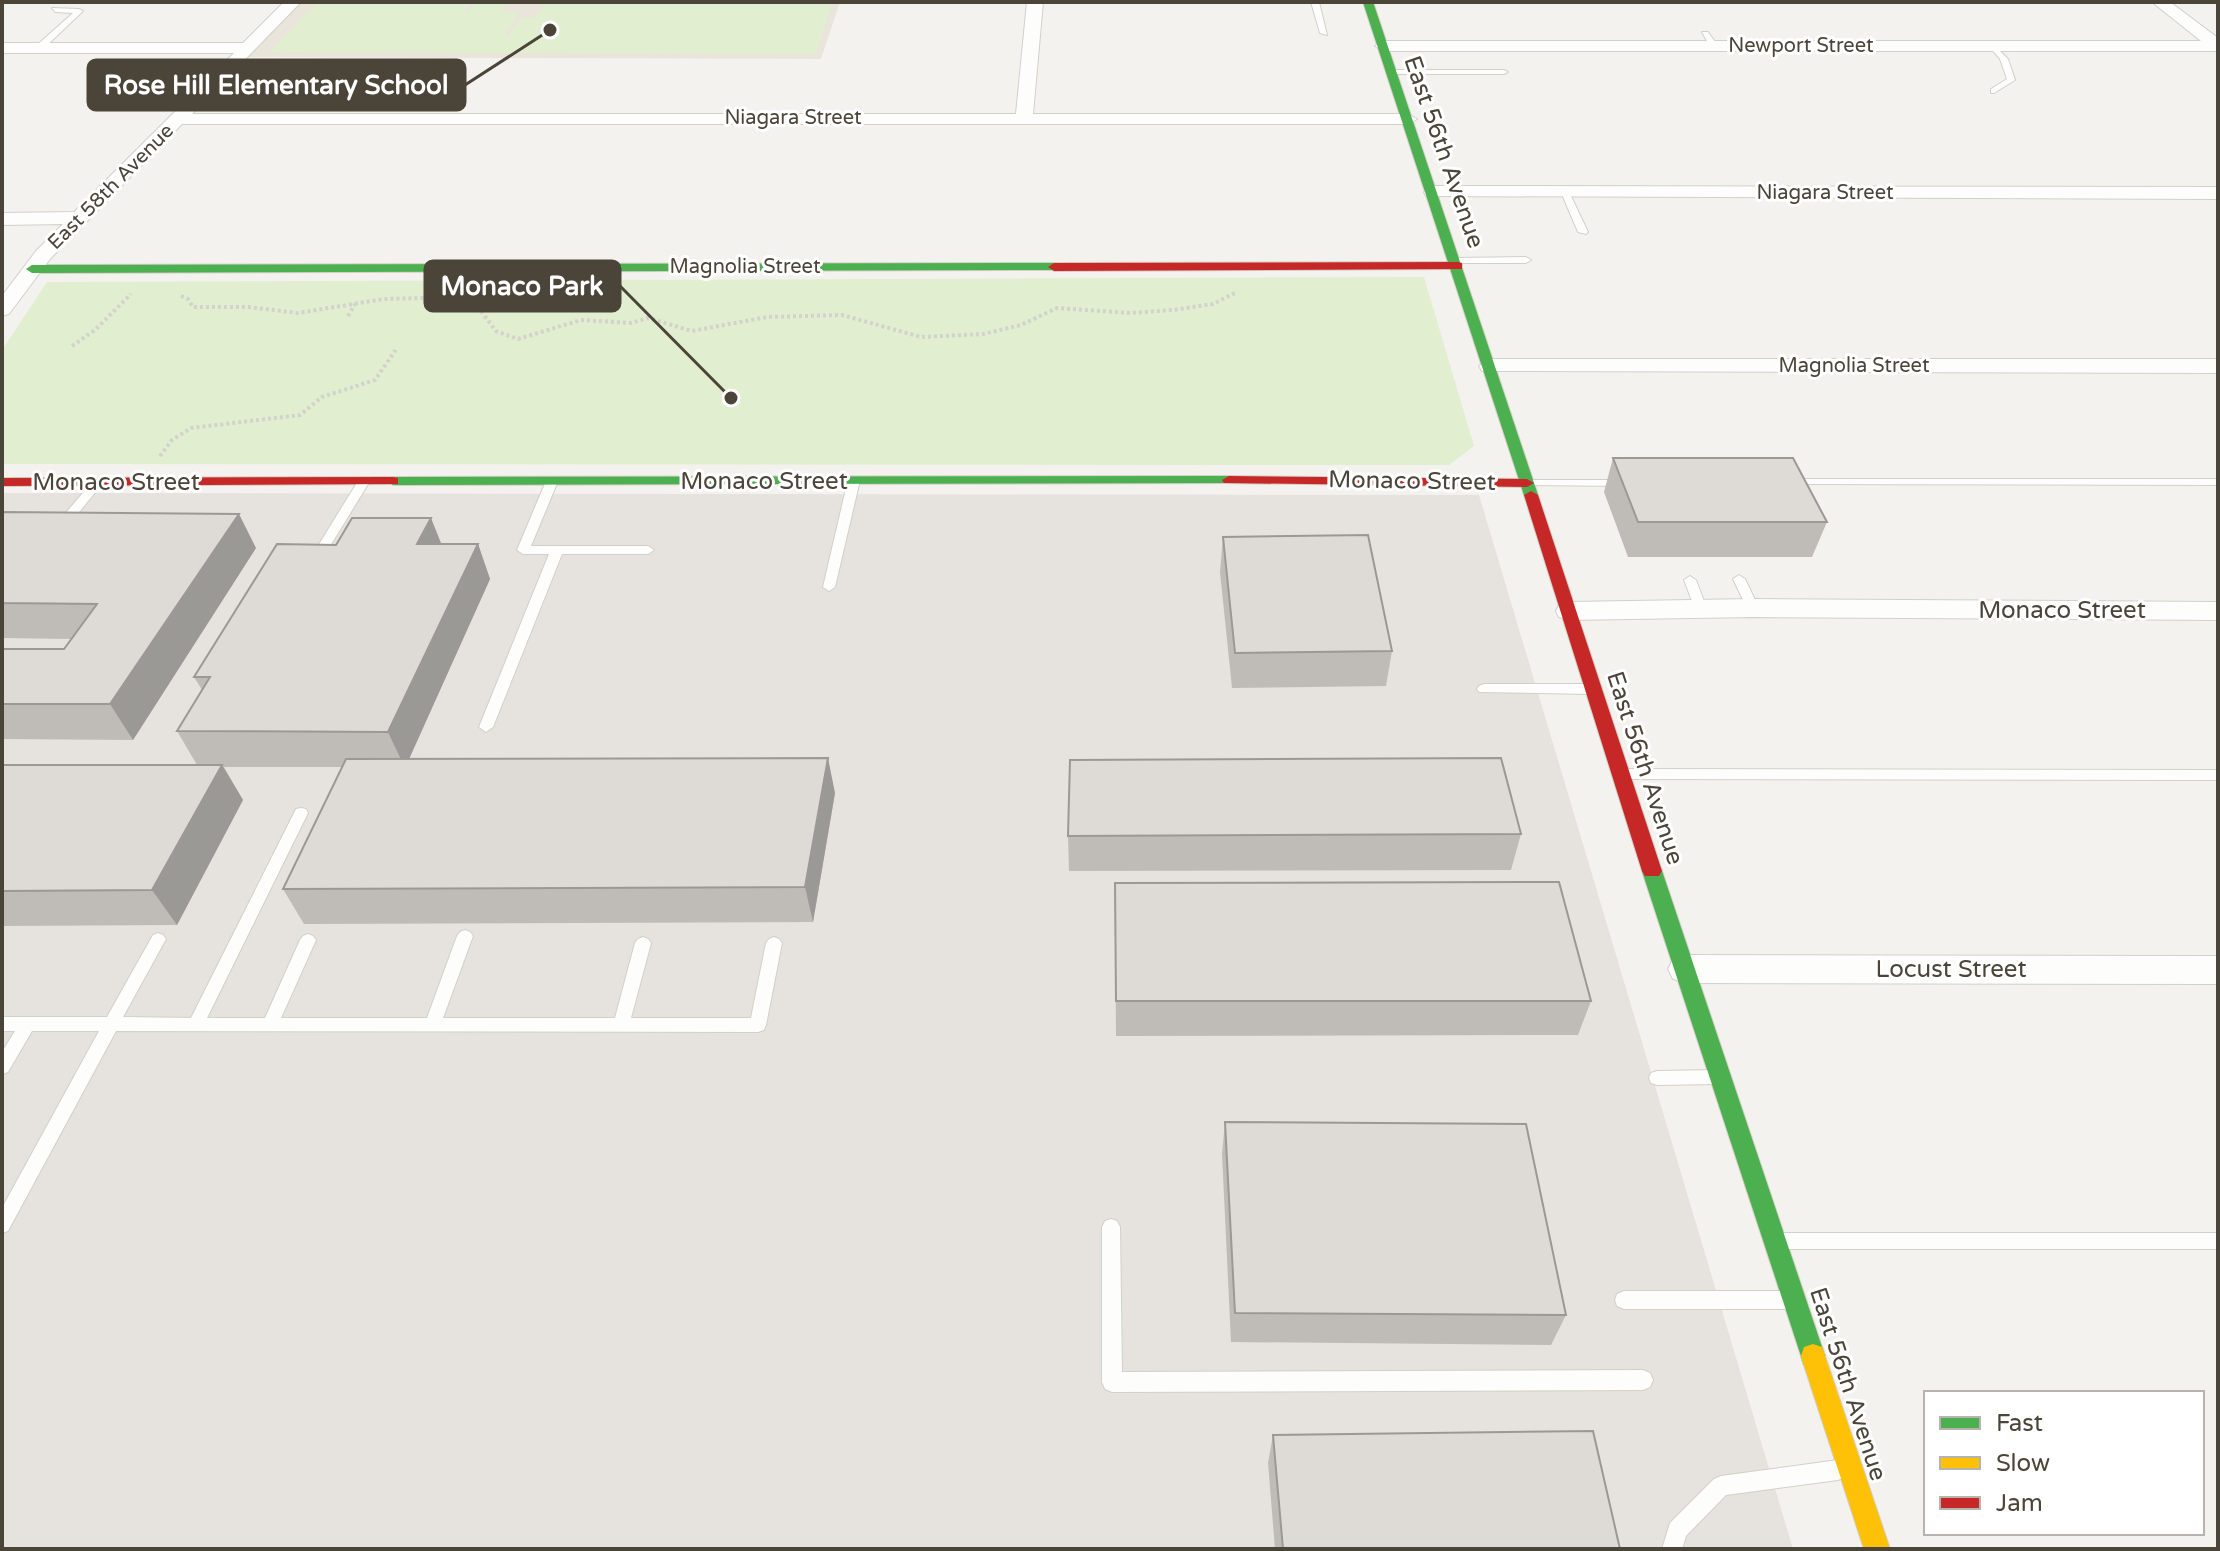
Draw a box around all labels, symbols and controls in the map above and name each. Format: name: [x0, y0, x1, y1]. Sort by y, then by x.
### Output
street label: Newport Street: [1728, 34, 1874, 58]
street label: East 56th Avenue: [1397, 52, 1491, 252]
callout: Rose Hill Elementary School: [88, 60, 465, 110]
text: Rose Hill Elementary School: [104, 70, 448, 101]
street label: Niagara Street: [724, 106, 862, 130]
street label: East 58th Avenue: [43, 119, 179, 255]
street label: Niagara Street: [1756, 181, 1894, 205]
street label: Magnolia Street: [669, 255, 821, 279]
callout: Monaco Park: [425, 261, 620, 311]
text: Monaco Park: [441, 271, 603, 302]
street label: Magnolia Street: [1778, 354, 1930, 378]
street label: Monaco Street: [1328, 465, 1496, 497]
street label: Monaco Street: [680, 467, 848, 496]
street label: Monaco Street: [32, 468, 200, 497]
street label: Monaco Street: [1978, 596, 2146, 625]
street label: East 56th Avenue: [1600, 668, 1690, 868]
street label: Locust Street: [1875, 955, 2027, 984]
street label: East 56th Avenue: [1803, 1284, 1893, 1484]
legend: [1924, 1391, 2204, 1535]
text: Fast: [1996, 1409, 2043, 1438]
text: Slow: [1996, 1449, 2050, 1478]
text: Jam: [1996, 1489, 2043, 1518]

